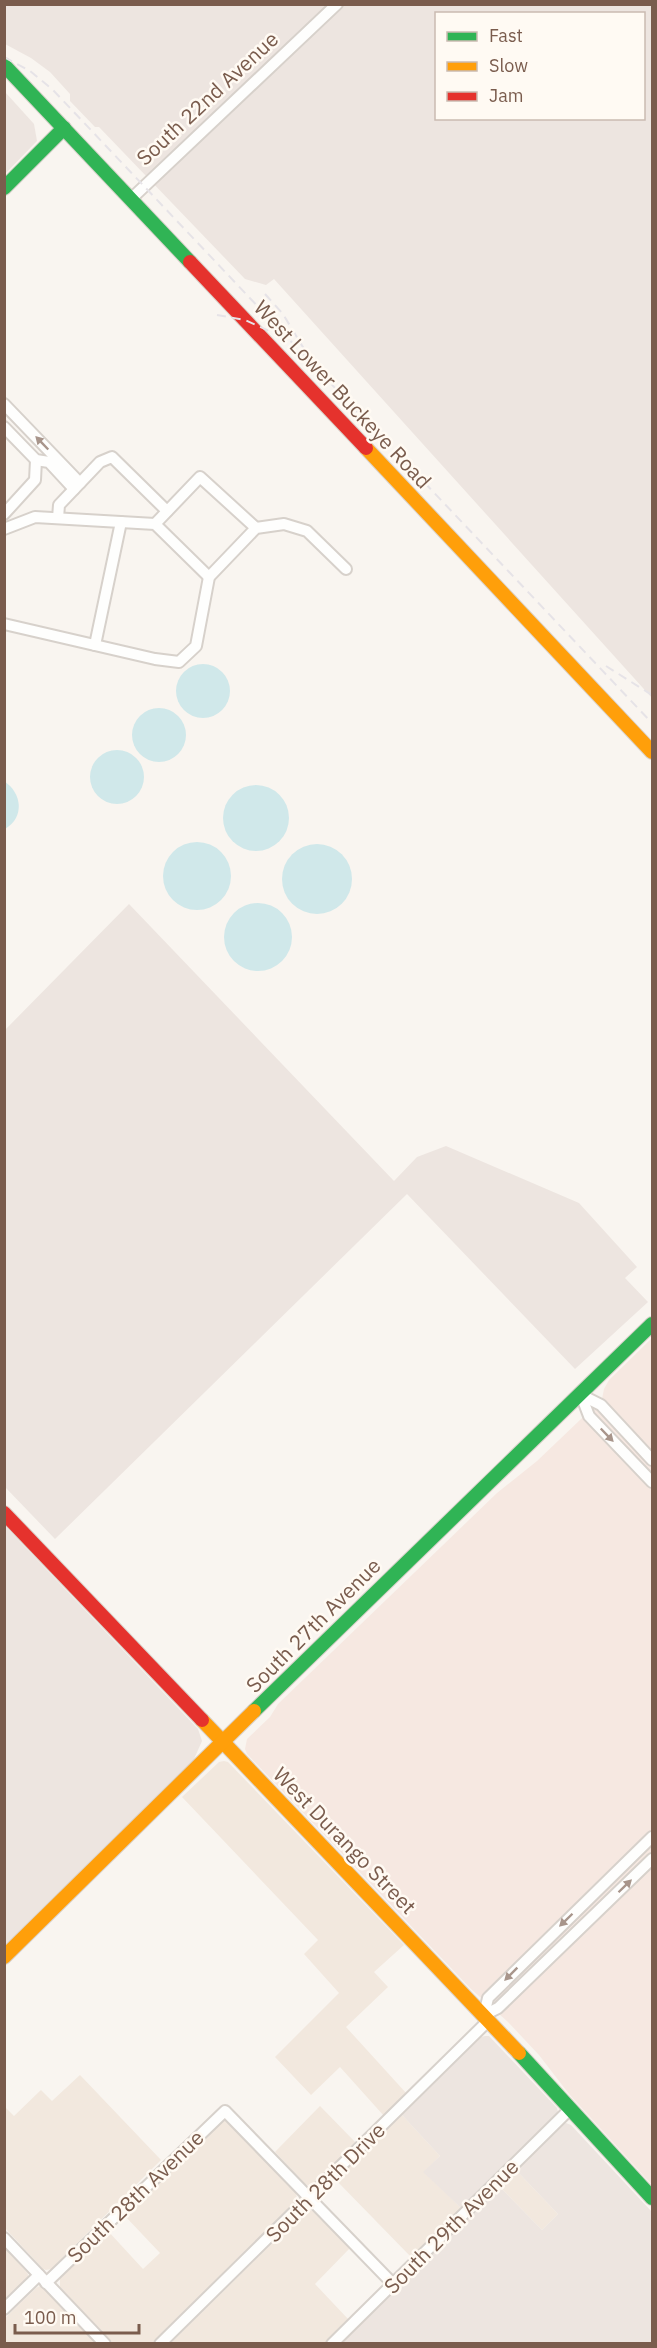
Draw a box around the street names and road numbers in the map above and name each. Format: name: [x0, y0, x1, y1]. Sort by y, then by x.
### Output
street label: South 22nd Avenue: [130, 25, 284, 171]
street label: West Lower Buckeye Road: [248, 294, 438, 494]
street label: South 27th Avenue: [240, 1552, 386, 1698]
street label: West Durango Street: [267, 1760, 423, 1920]
street label: South 28th Drive: [259, 2116, 391, 2248]
street label: South 28th Avenue: [61, 2124, 209, 2268]
street label: South 29th Avenue: [378, 2153, 524, 2299]

